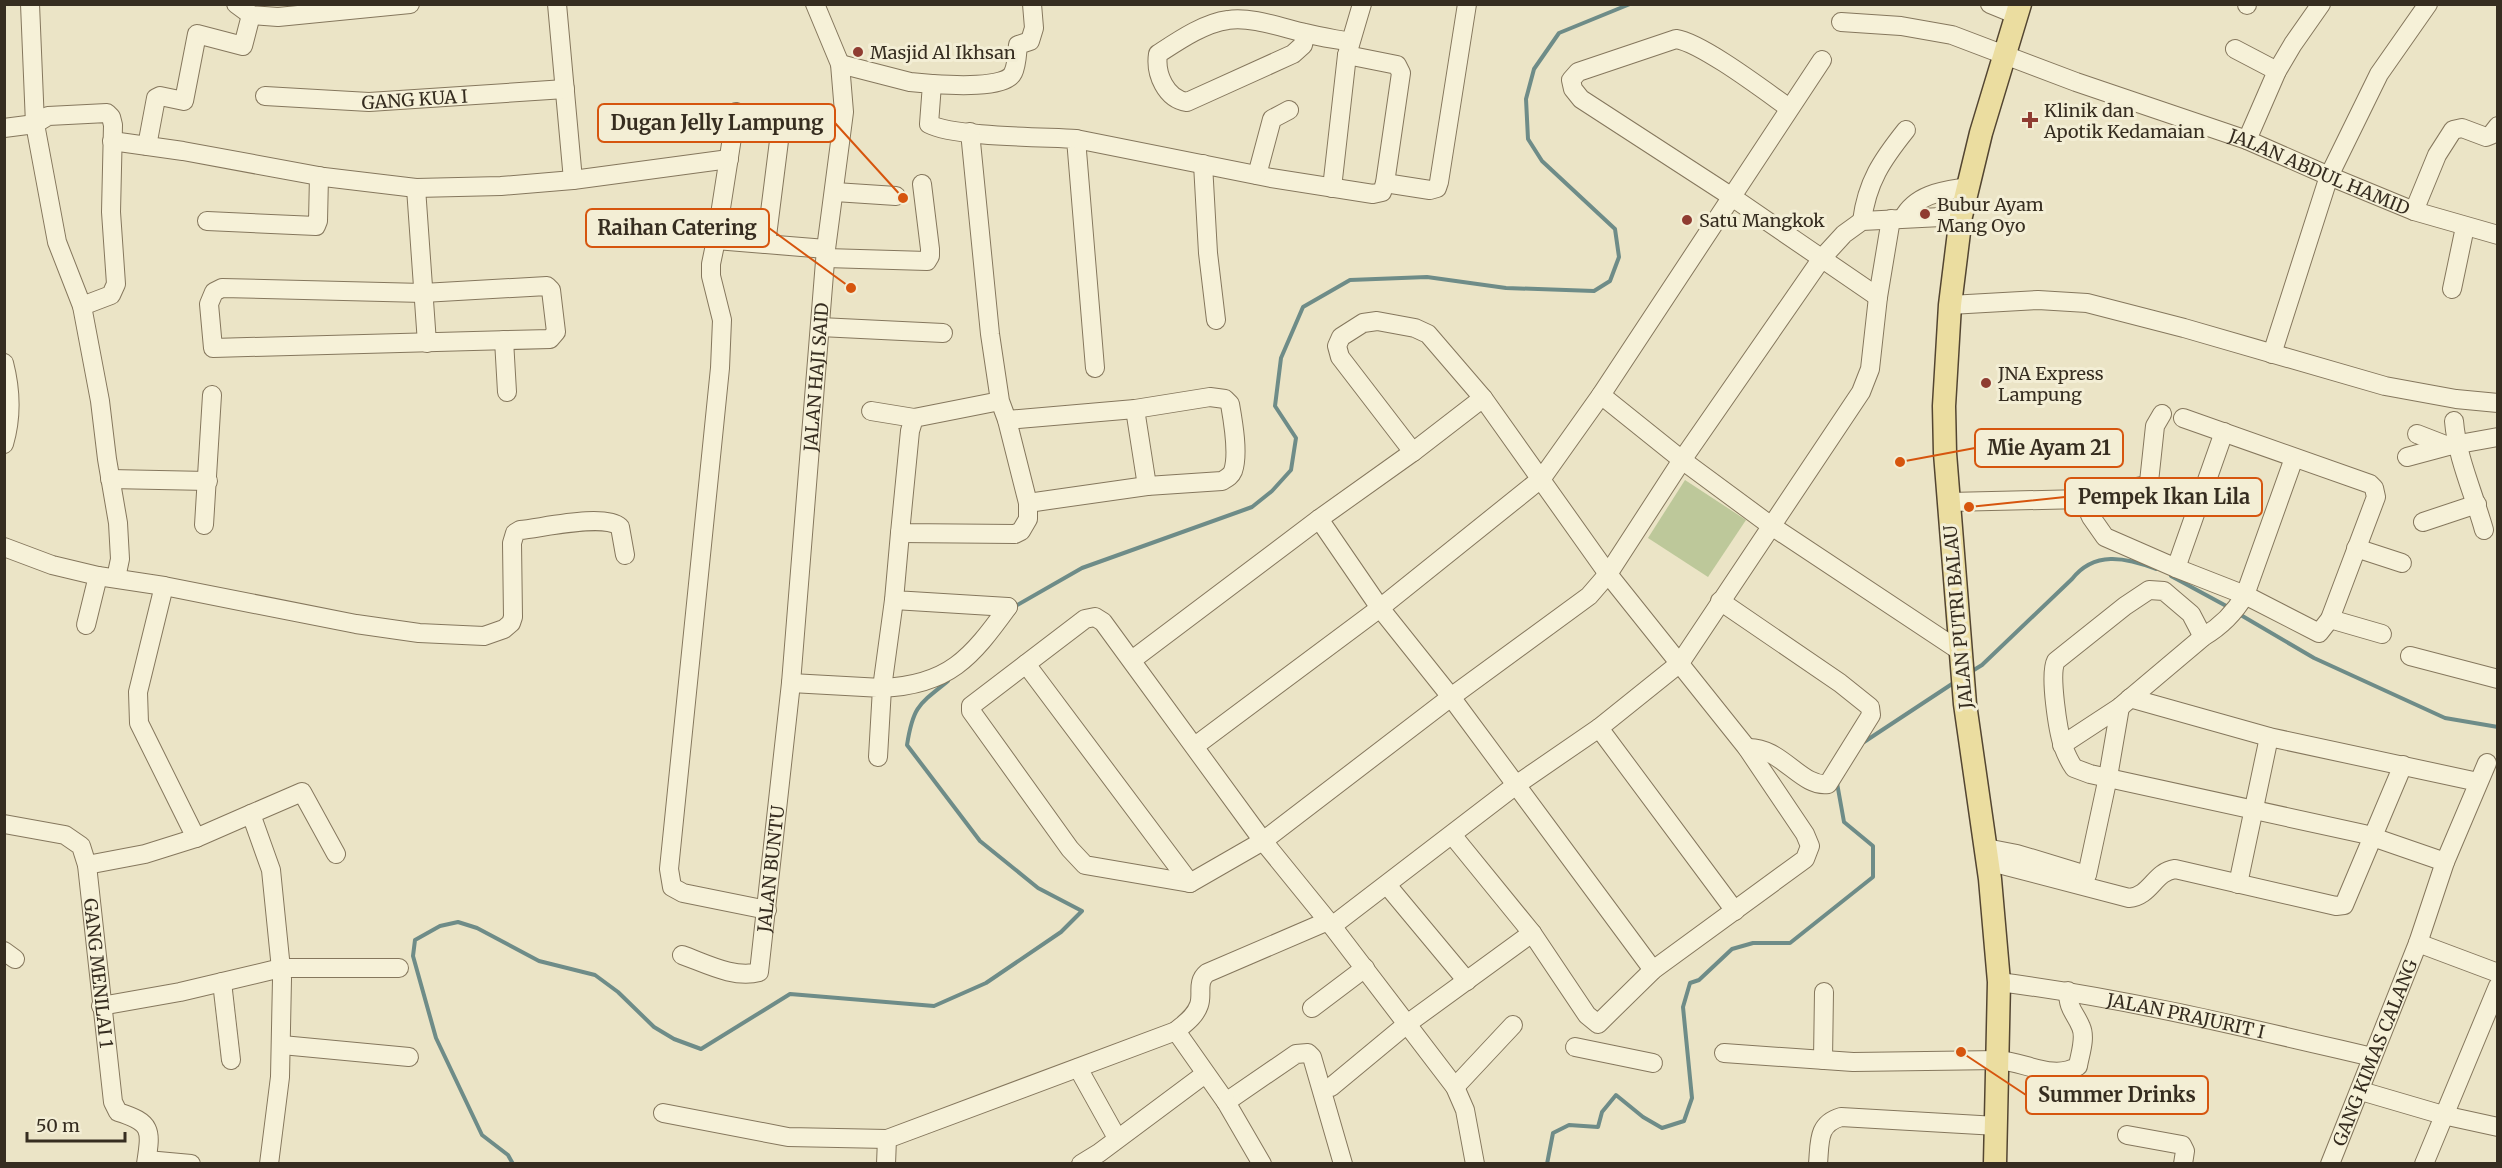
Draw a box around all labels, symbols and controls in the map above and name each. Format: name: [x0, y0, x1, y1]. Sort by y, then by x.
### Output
place label: Masjid Al Ikhsan: [870, 41, 1016, 64]
marker: Masjid Al Ikhsan: [851, 45, 865, 59]
street label: GANG KUA I: [361, 84, 469, 114]
place label: Klinik dan Apotik Kedamaian: [2043, 99, 2205, 143]
callout: Dugan Jelly Lampung: [598, 104, 835, 142]
text: Dugan Jelly Lampung: [611, 110, 824, 135]
marker: Klinik dan Apotik Kedamaian: [2021, 111, 2039, 129]
street label: JALAN ABDUL HAMID: [2225, 123, 2413, 220]
place label: Bubur Ayam Mang Oyo: [1937, 193, 2044, 237]
marker: Bubur Ayam Mang Oyo: [1918, 207, 1932, 221]
callout: Raihan Catering: [586, 209, 769, 247]
place label: Satu Mangkok: [1699, 209, 1825, 232]
marker: Satu Mangkok: [1680, 213, 1694, 227]
text: Raihan Catering: [597, 215, 757, 240]
street label: JALAN HAJI SAID: [798, 302, 833, 453]
place label: JNA Express Lampung: [1997, 362, 2104, 406]
marker: JNA Express Lampung: [1979, 376, 1993, 390]
callout: Mie Ayam 21: [1975, 429, 2123, 467]
text: Mie Ayam 21: [1987, 435, 2111, 460]
callout: Pempek Ikan Lila: [2065, 478, 2262, 516]
text: Pempek Ikan Lila: [2078, 484, 2250, 509]
street label: JALAN PUTRI BALAU: [1938, 524, 1978, 711]
street label: JALAN BUNTU: [752, 804, 789, 934]
street label: GANG MENILAI 1: [79, 897, 118, 1049]
street label: GANG KIMAS CALANG: [2327, 956, 2422, 1149]
street label: JALAN PRAJURIT I: [2104, 987, 2267, 1043]
callout: Summer Drinks: [2026, 1076, 2208, 1114]
text: Summer Drinks: [2038, 1082, 2196, 1107]
scale bar: [27, 1105, 124, 1143]
text: 50 m: [36, 1114, 80, 1137]

